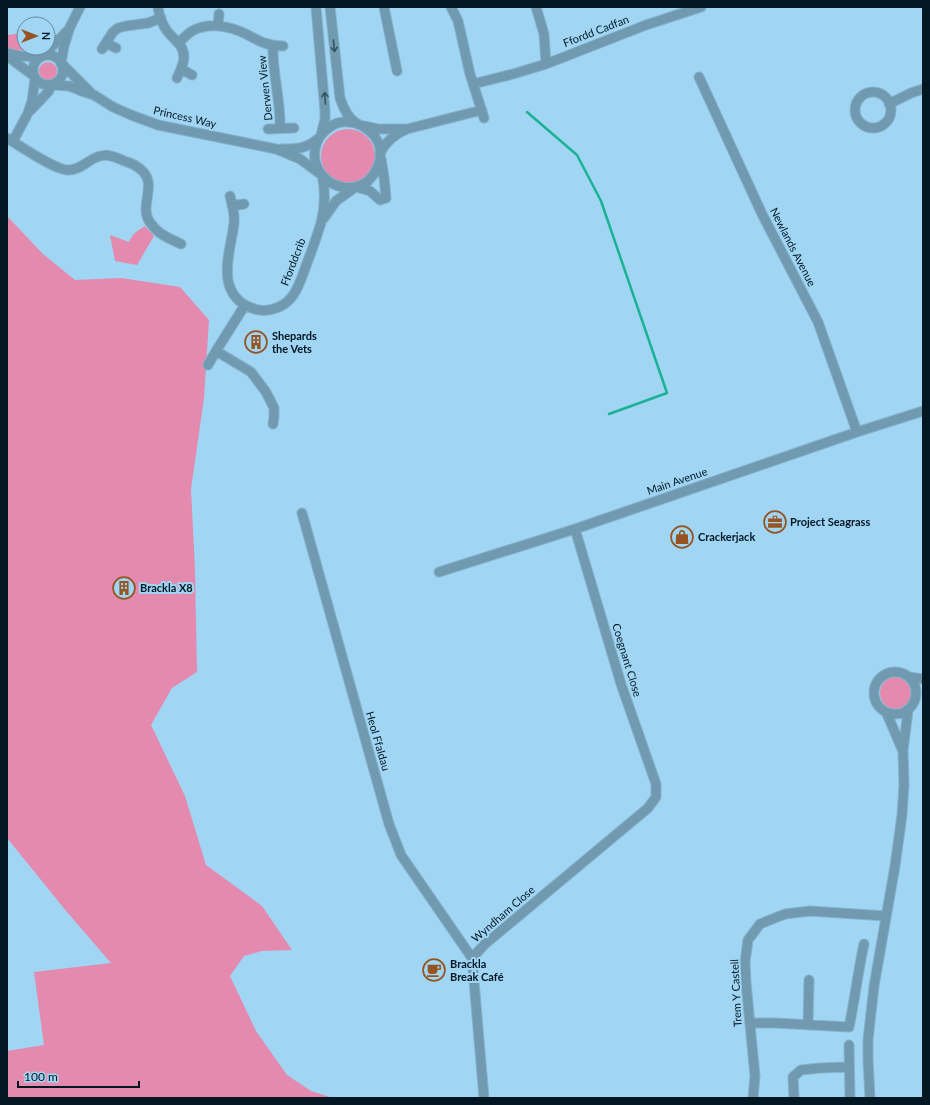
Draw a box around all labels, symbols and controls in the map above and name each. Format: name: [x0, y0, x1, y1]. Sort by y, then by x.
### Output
street label: Ffordd Cadfan: [561, 12, 630, 49]
north arrow: [16, 16, 56, 56]
text: N: [40, 32, 53, 40]
one-way arrow: [330, 39, 337, 52]
street label: Derwen View: [255, 54, 274, 121]
one-way arrow: [321, 92, 328, 105]
street label: Princess Way: [152, 103, 218, 130]
street label: Newlands Avenue: [768, 205, 819, 288]
street label: Fforddcrib: [277, 236, 308, 288]
building icon: Shepards the Vets: [243, 329, 269, 355]
place label: Shepards the Vets: [272, 329, 317, 355]
street label: Main Avenue: [645, 464, 709, 497]
office icon: Project Seagrass: [762, 509, 788, 535]
place label: Project Seagrass: [790, 515, 870, 528]
shop icon: Crackerjack: [669, 524, 695, 550]
place label: Crackerjack: [698, 530, 755, 543]
building icon: Brackla X8: [111, 575, 137, 601]
place label: Brackla X8: [140, 581, 193, 594]
street label: Coegnant Close: [610, 622, 645, 698]
street label: Heol Ffaldau: [364, 710, 393, 772]
street label: Wyndham Close: [468, 883, 537, 945]
cafe icon: Brackla Break Café: [421, 957, 447, 983]
place label: Brackla Break Café: [450, 957, 504, 983]
street label: Trem Y Castell: [727, 959, 744, 1027]
scale bar: [18, 1063, 139, 1089]
text: 100 m: [24, 1069, 58, 1084]

